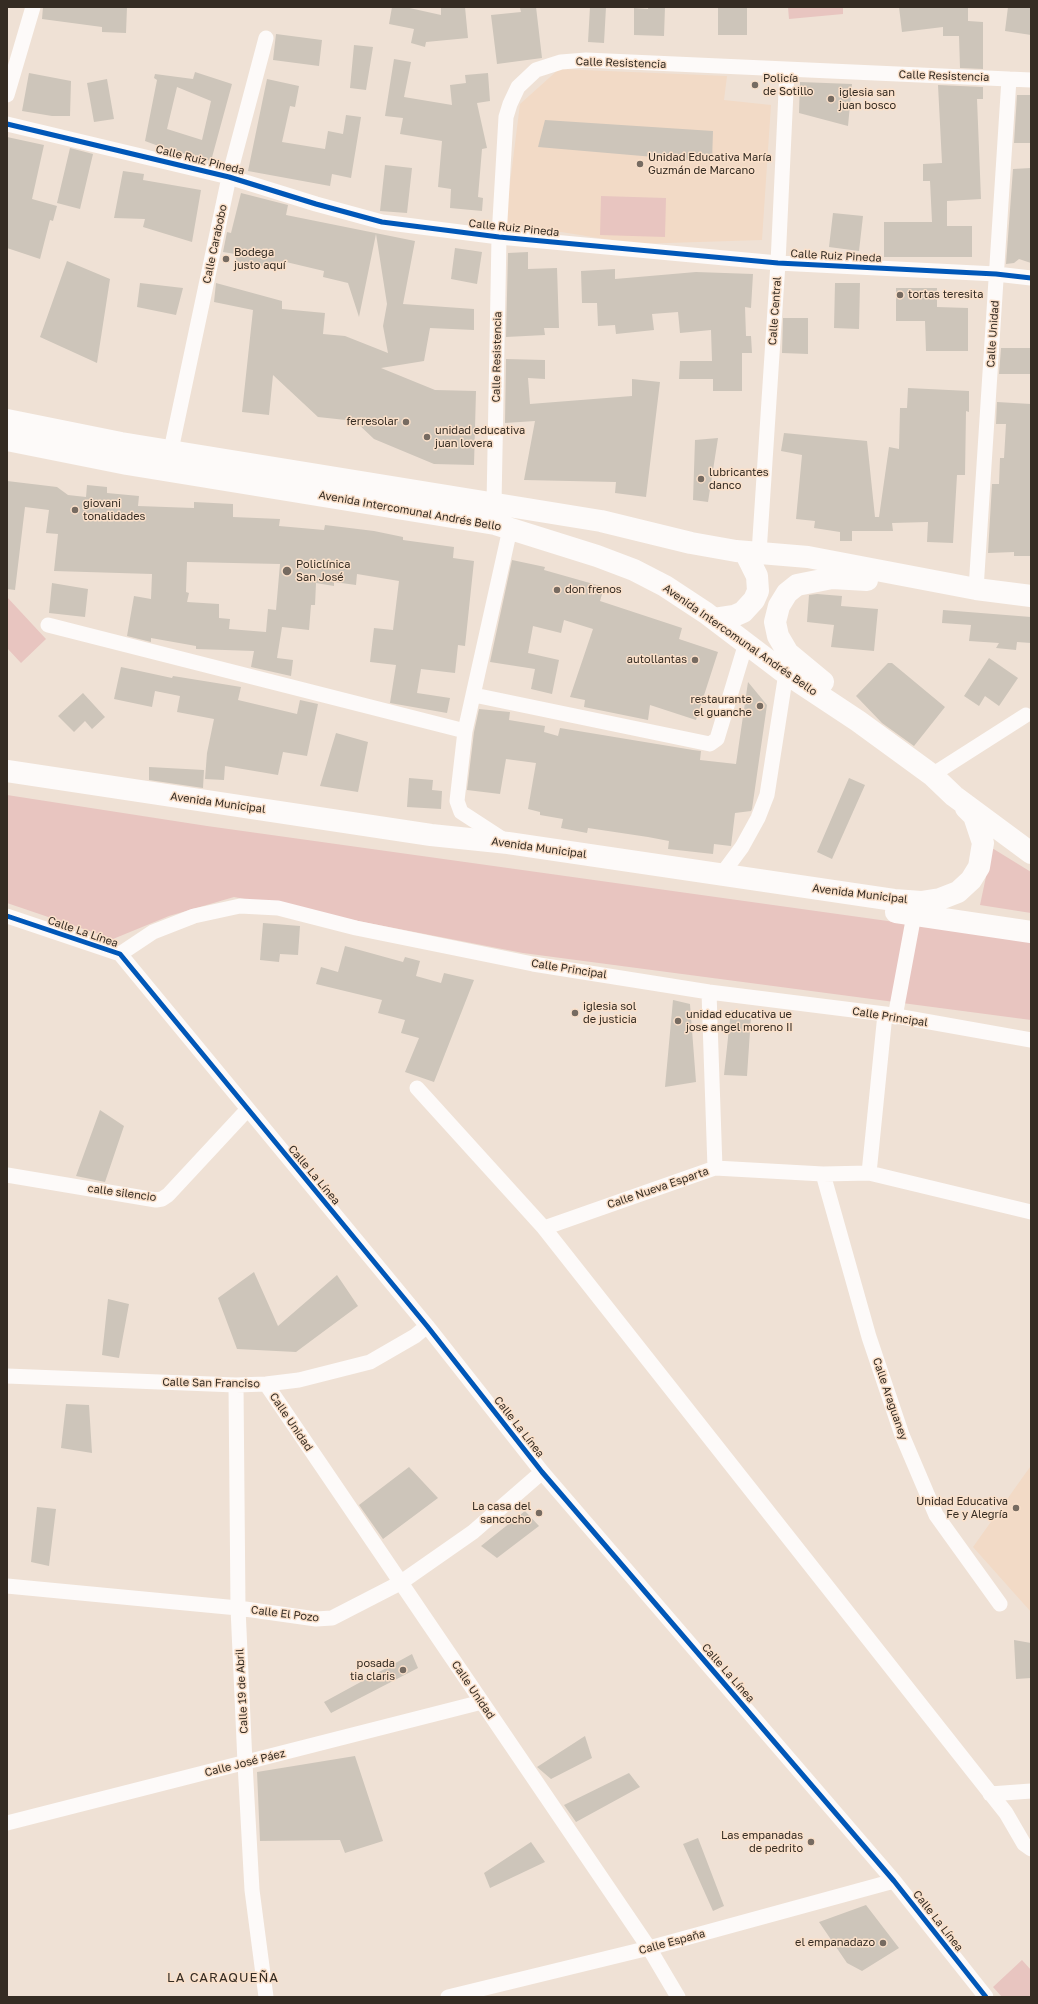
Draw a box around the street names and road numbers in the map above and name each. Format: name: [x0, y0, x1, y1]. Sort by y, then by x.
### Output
street label: Calle Resistencia: [575, 55, 667, 71]
street label: Calle Resistencia: [898, 68, 990, 84]
street label: Calle Ruiz Pineda: [154, 143, 246, 177]
street label: Calle Carabobo: [200, 203, 230, 285]
street label: Calle Ruiz Pineda: [468, 217, 560, 239]
street label: Calle Ruiz Pineda: [790, 247, 882, 265]
street label: Calle Central: [766, 276, 784, 346]
street label: Calle Unidad: [984, 300, 1002, 368]
street label: Calle Resistencia: [490, 311, 504, 403]
street label: Avenida Intercomunal Andrés Bello: [318, 488, 502, 534]
street label: Avenida Intercomunal Andrés Bello: [660, 582, 820, 698]
street label: Avenida Municipal: [170, 790, 266, 816]
street label: Avenida Municipal: [491, 835, 587, 861]
street label: Avenida Municipal: [812, 882, 908, 906]
street label: Calle La Línea: [46, 914, 120, 950]
street label: Calle Principal: [530, 957, 608, 981]
street label: Calle Principal: [851, 1005, 929, 1029]
street label: Calle La Línea: [285, 1143, 343, 1207]
street label: Calle Nueva Esparta: [606, 1164, 710, 1212]
street label: calle silencio: [87, 1182, 157, 1204]
street label: Calle Araguaney: [870, 1356, 910, 1442]
street label: Calle San Franciso: [162, 1376, 260, 1390]
street label: Calle Unidad: [267, 1390, 315, 1454]
street label: Calle La Línea: [491, 1394, 547, 1460]
street label: Calle El Pozo: [250, 1603, 320, 1625]
street label: Calle La Línea: [699, 1641, 757, 1705]
street label: Calle 19 de Abril: [233, 1648, 251, 1734]
street label: Calle Unidad: [449, 1658, 497, 1722]
street label: Calle José Páez: [203, 1747, 287, 1779]
street label: Calle La Línea: [910, 1888, 966, 1954]
street label: Calle España: [637, 1927, 707, 1957]

